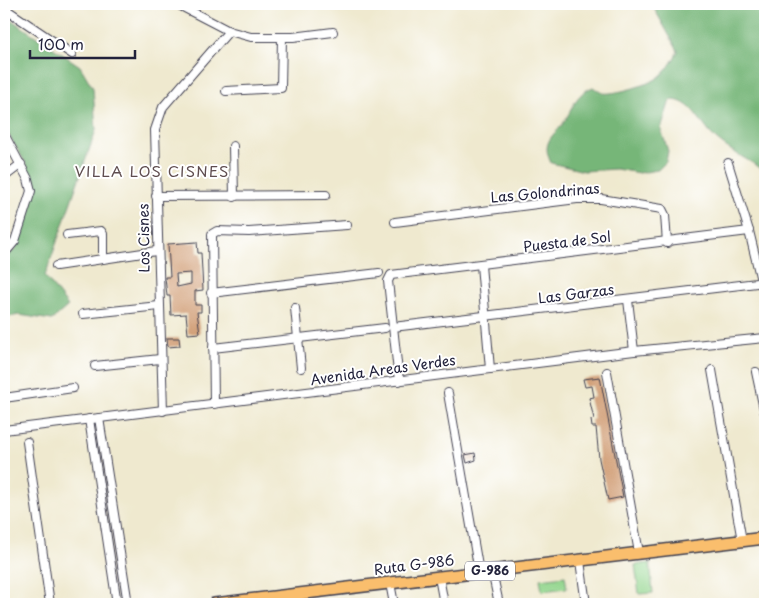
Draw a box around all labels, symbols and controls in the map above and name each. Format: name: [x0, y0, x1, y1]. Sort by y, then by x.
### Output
scale bar: [30, 28, 135, 60]
text: 100 m: [38, 32, 84, 55]
district label: VILLA LOS CISNES: [75, 159, 229, 182]
street label: Las Golondrinas: [490, 177, 600, 208]
street label: Los Cisnes: [132, 203, 155, 273]
street label: Puesta de Sol: [522, 226, 612, 257]
street label: Las Garzas: [537, 278, 615, 309]
street label: Avenida Areas Verdes: [309, 349, 457, 390]
street label: Ruta G-986: [373, 549, 455, 580]
road number: G-986: [465, 562, 515, 580]

